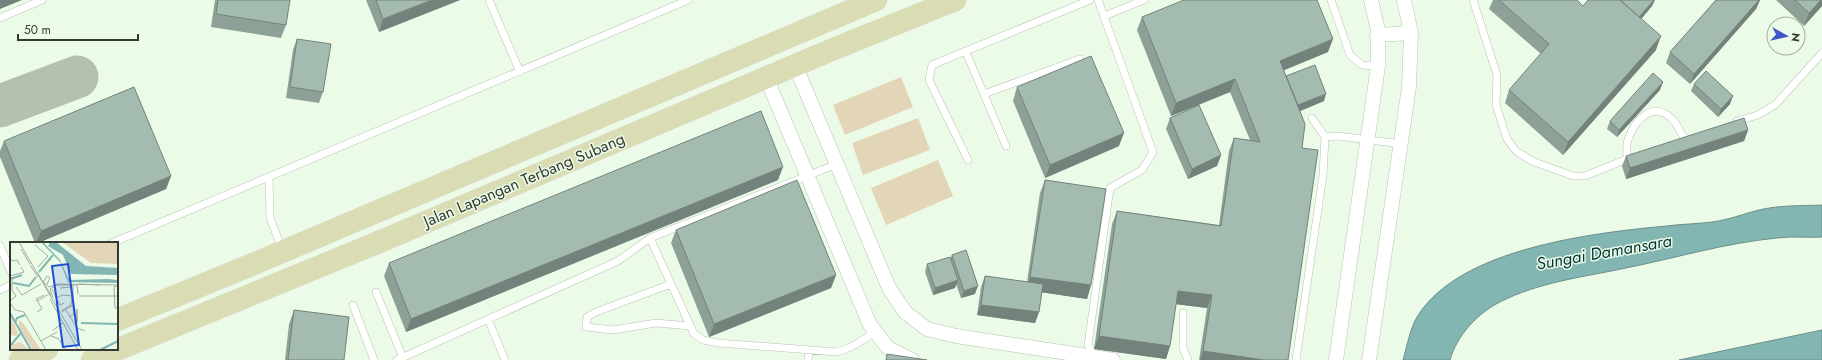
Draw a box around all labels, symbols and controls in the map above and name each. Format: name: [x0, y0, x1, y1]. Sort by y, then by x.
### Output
scale bar: [18, 16, 138, 42]
north arrow: [1766, 16, 1806, 56]
text: 50 m: [24, 21, 51, 39]
text: N: [1787, 32, 1804, 43]
street label: Jalan Lapangan Terbang Subang: [418, 127, 628, 234]
water label: Sungai Damansara: [1534, 228, 1674, 276]
inset map: [10, 242, 118, 350]

